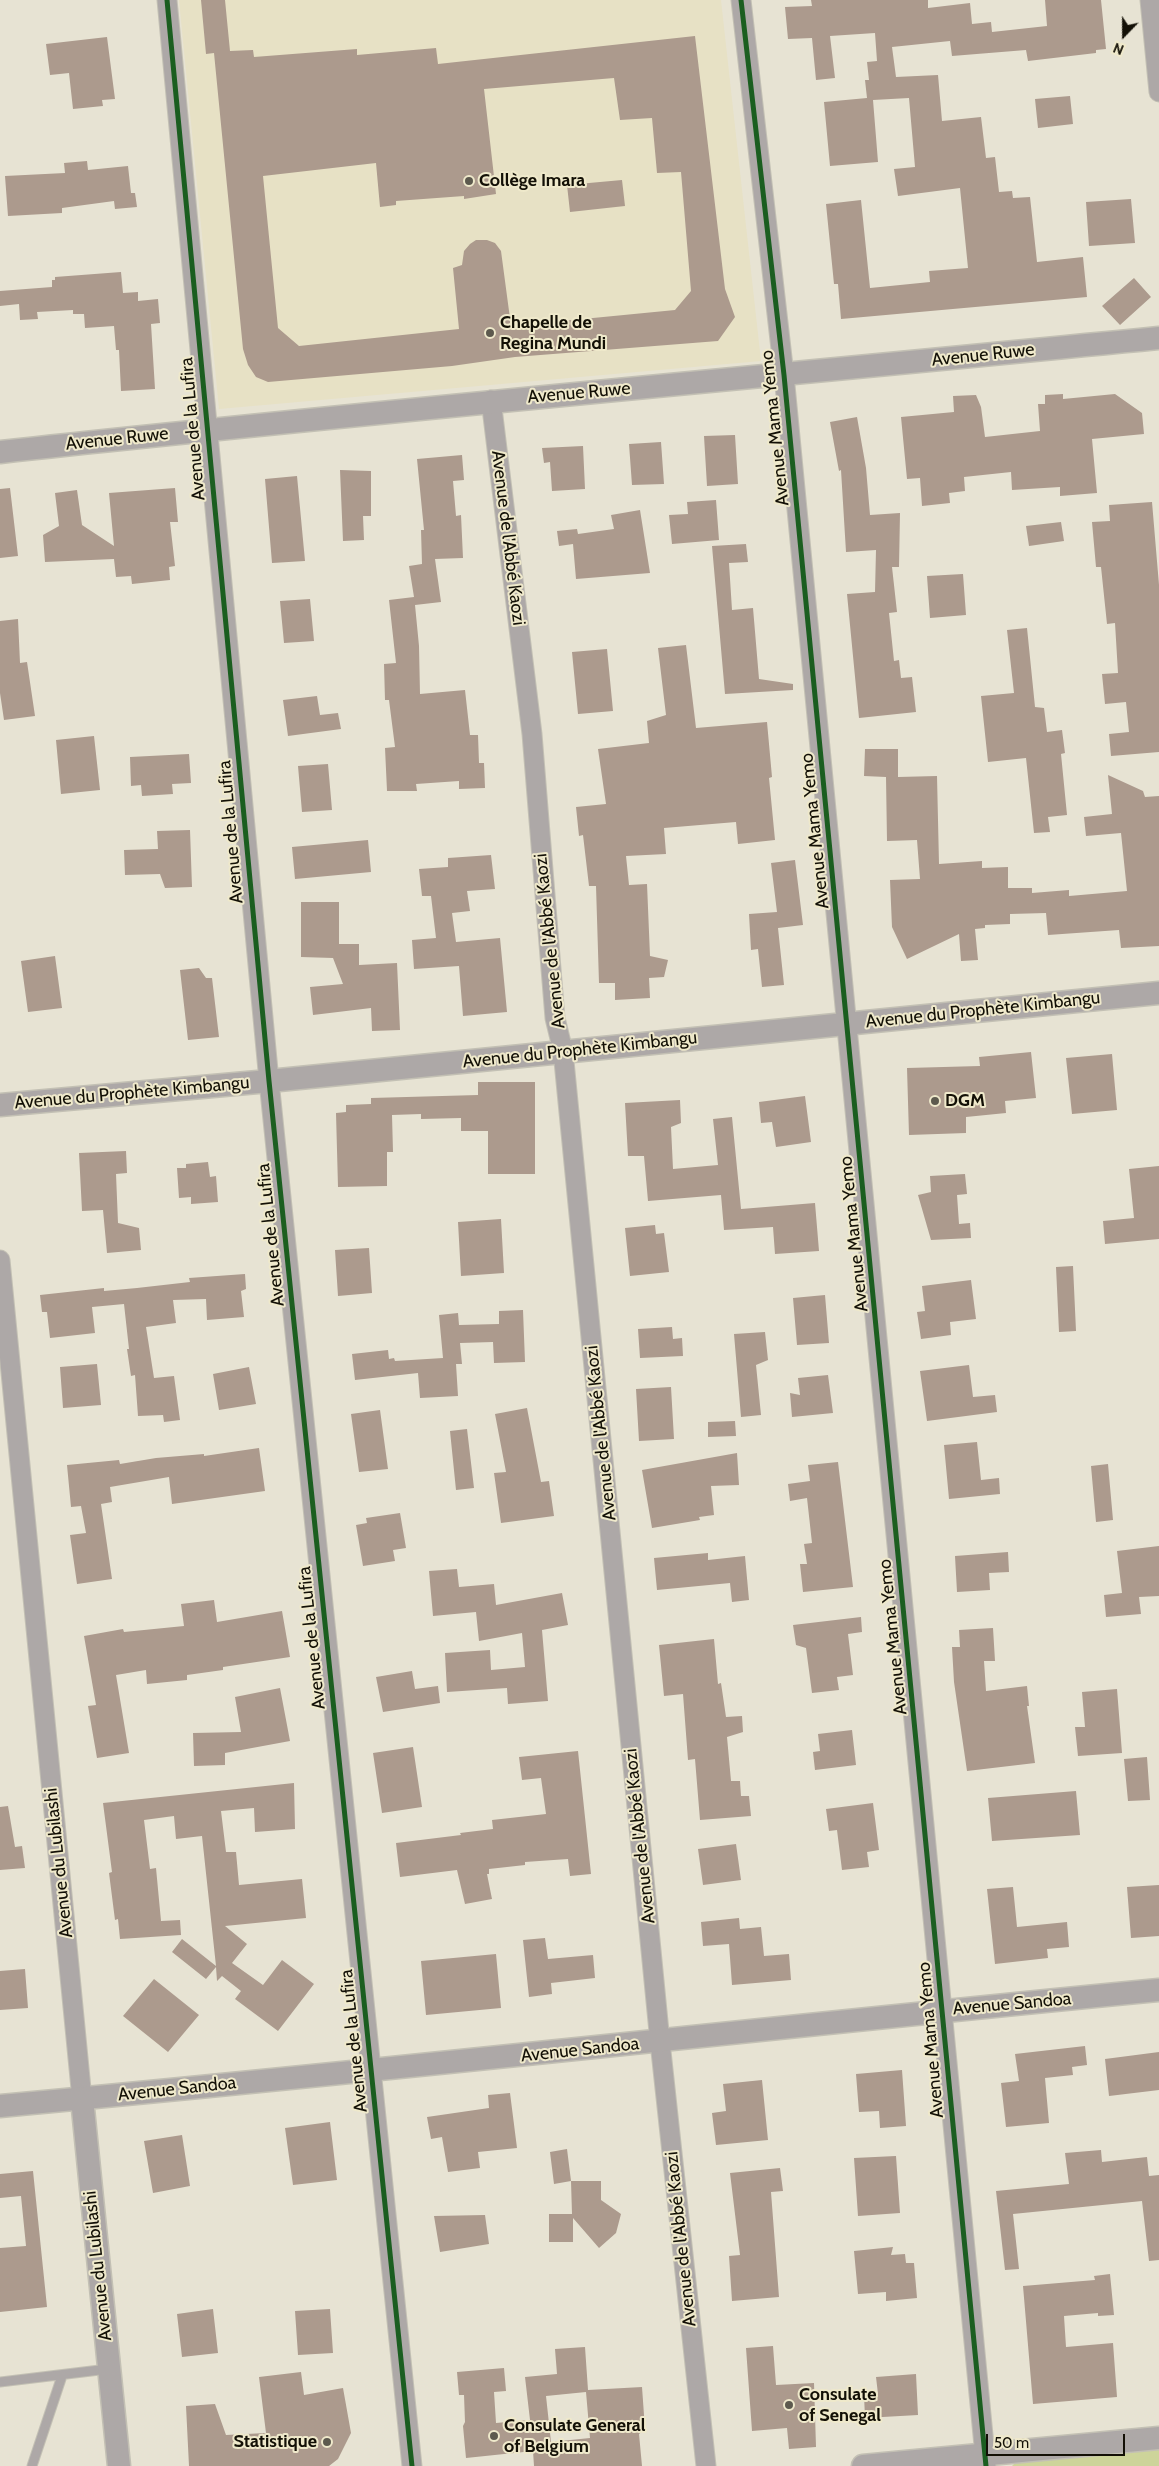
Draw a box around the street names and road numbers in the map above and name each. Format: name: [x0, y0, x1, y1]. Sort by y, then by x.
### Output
street label: Avenue Ruwe: [930, 339, 1036, 371]
street label: Avenue Mama Yemo: [756, 349, 794, 507]
street label: Avenue de la Lufira: [176, 357, 210, 501]
street label: Avenue Ruwe: [527, 378, 631, 408]
street label: Avenue Ruwe: [64, 423, 170, 455]
street label: Avenue de l'Abbé Kaozi: [487, 449, 529, 627]
street label: Avenue Mama Yemo: [796, 752, 834, 910]
street label: Avenue de la Lufira: [214, 760, 248, 904]
street label: Avenue de l'Abbé Kaozi: [530, 852, 570, 1030]
street label: Avenue du Prophète Kimbangu: [865, 987, 1101, 1033]
street label: Avenue du Prophète Kimbangu: [462, 1027, 698, 1073]
street label: Avenue du Prophète Kimbangu: [14, 1072, 250, 1114]
street label: Avenue Mama Yemo: [835, 1155, 873, 1313]
street label: Avenue de la Lufira: [253, 1162, 289, 1308]
street label: Avenue de l'Abbé Kaozi: [581, 1344, 621, 1522]
street label: Avenue Mama Yemo: [874, 1558, 912, 1716]
street label: Avenue de la Lufira: [294, 1565, 330, 1711]
street label: Avenue de l'Abbé Kaozi: [620, 1747, 660, 1925]
street label: Avenue du Lubilashi: [40, 1787, 78, 1939]
street label: Avenue Mama Yemo: [913, 1961, 949, 2119]
street label: Avenue de la Lufira: [336, 1968, 372, 2114]
street label: Avenue Sandoa: [952, 1988, 1072, 2020]
street label: Avenue Sandoa: [520, 2033, 640, 2067]
street label: Avenue Sandoa: [117, 2072, 237, 2106]
street label: Avenue de l'Abbé Kaozi: [661, 2150, 701, 2328]
street label: Avenue du Lubilashi: [79, 2190, 117, 2342]

